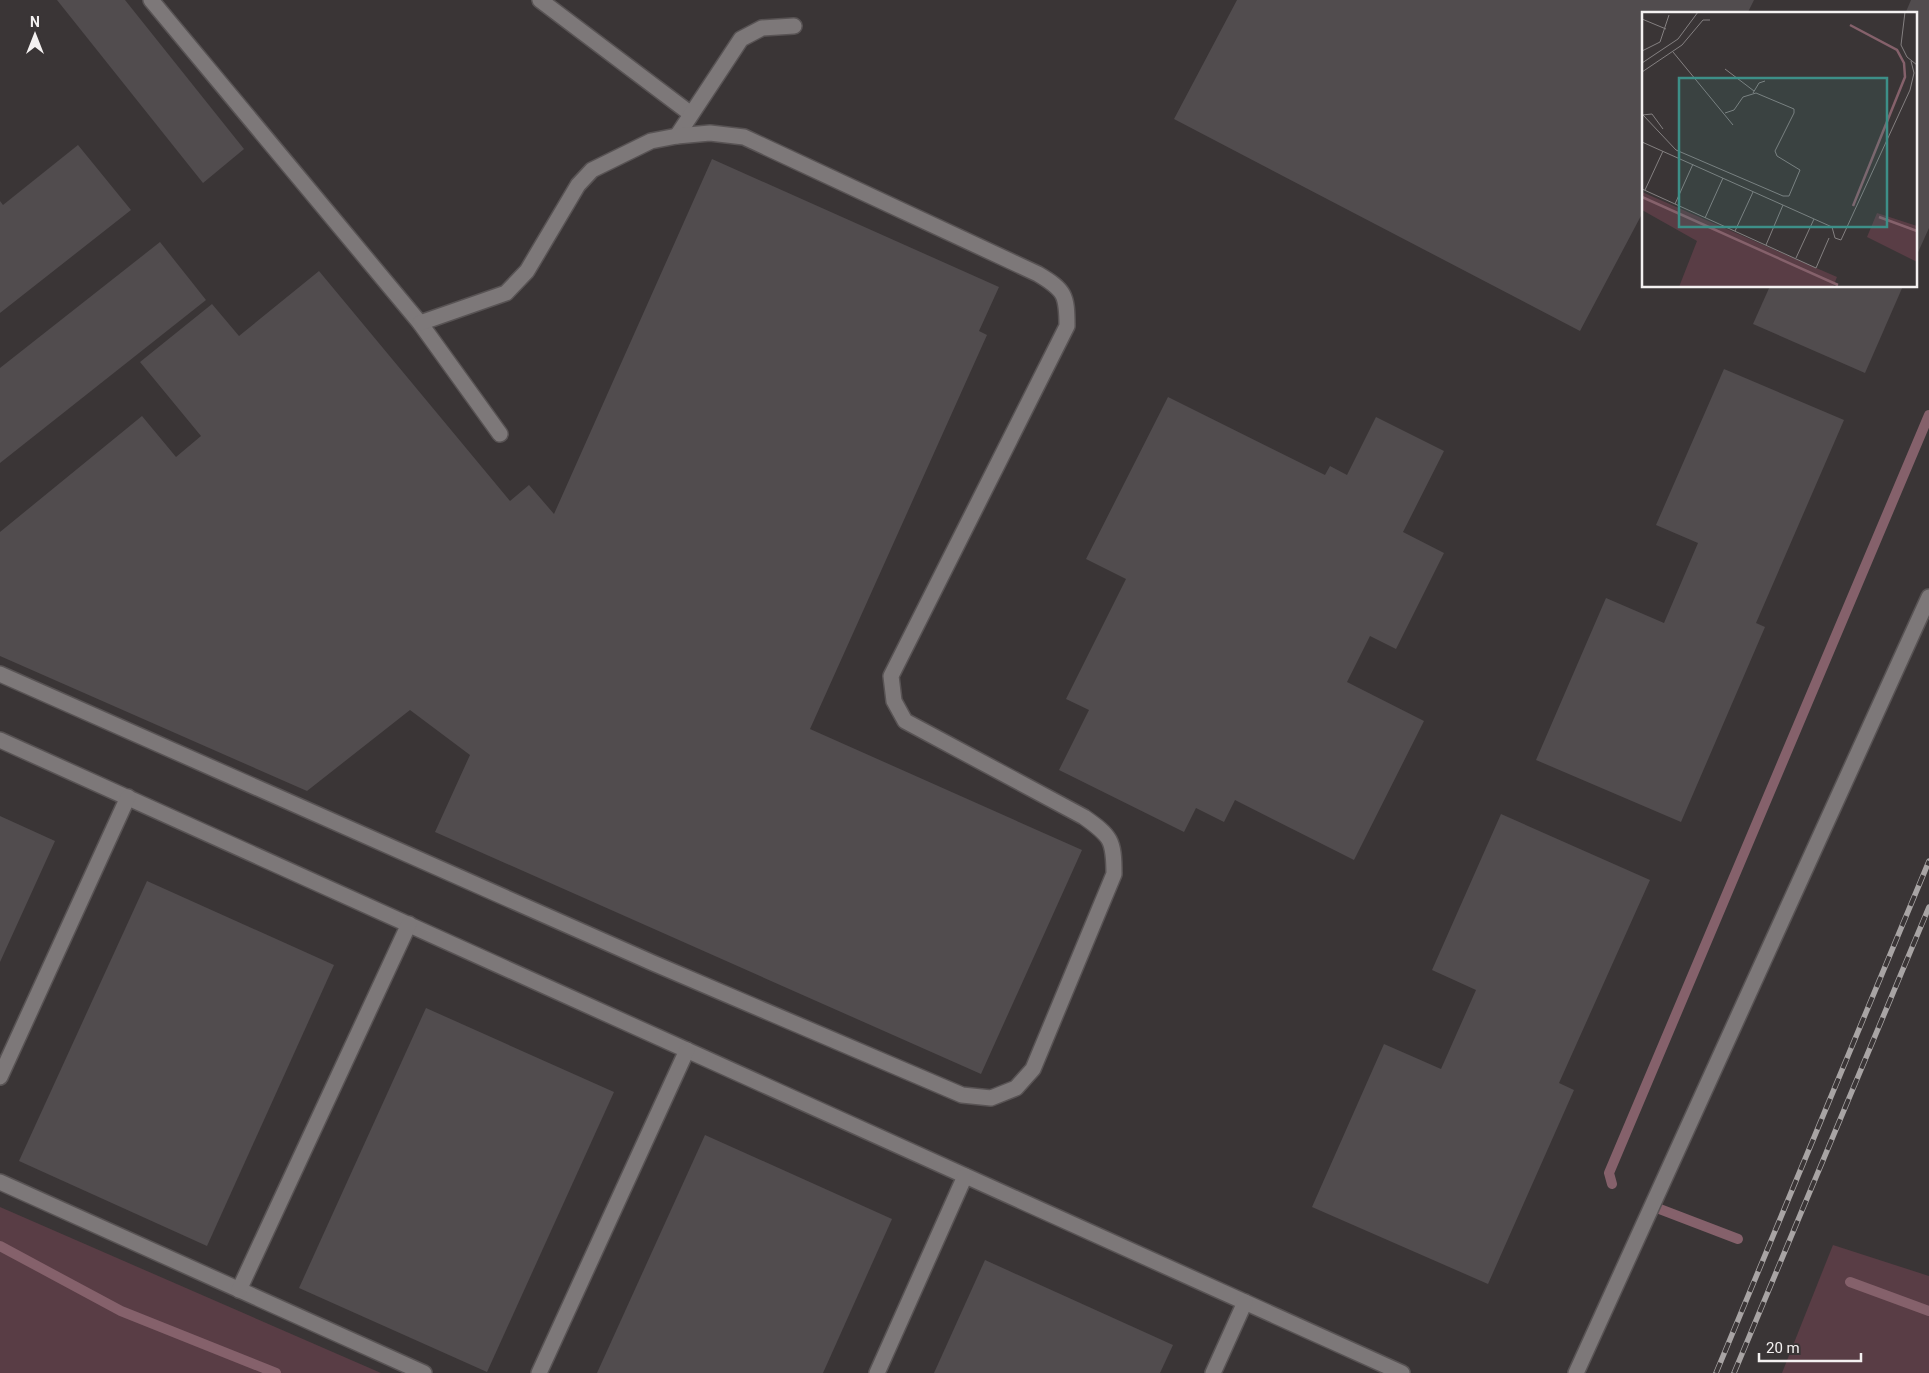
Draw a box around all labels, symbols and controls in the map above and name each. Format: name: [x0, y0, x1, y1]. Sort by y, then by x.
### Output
north arrow: [10, 10, 60, 60]
inset map: [1642, 12, 1916, 288]
text: N: [30, 14, 40, 30]
scale bar: [1759, 1330, 1862, 1362]
text: 20 m: [1766, 1339, 1800, 1357]

